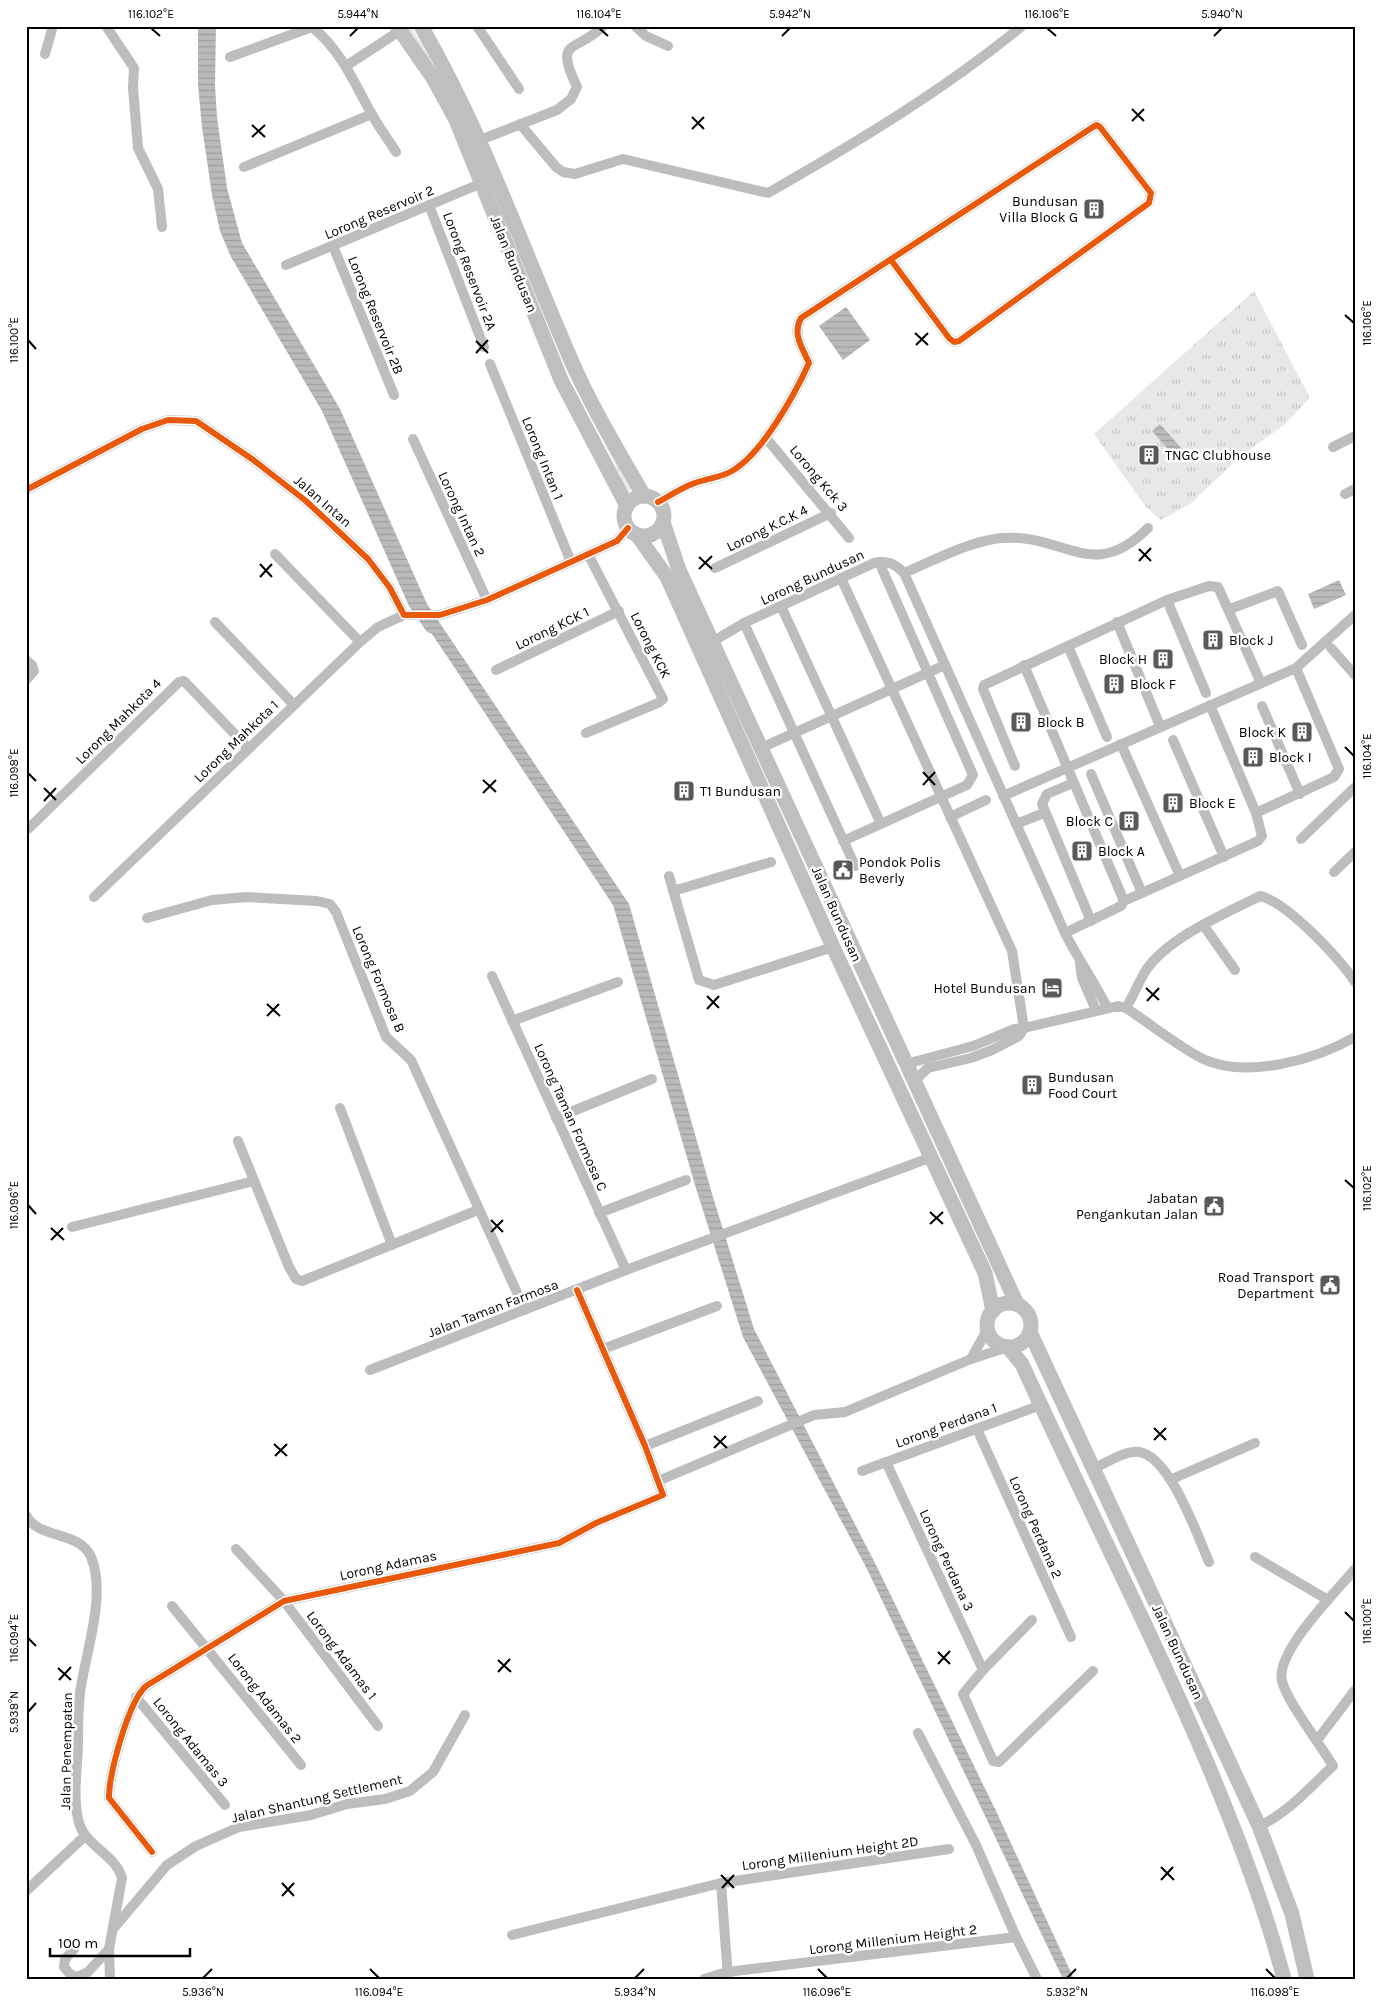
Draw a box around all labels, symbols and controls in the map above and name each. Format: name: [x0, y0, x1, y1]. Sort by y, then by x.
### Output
text: 116.102°E: [128, 7, 174, 21]
text: 5.944°N: [337, 7, 379, 21]
text: 116.104°E: [576, 7, 622, 21]
text: 5.942°N: [769, 7, 811, 21]
text: 116.106°E: [1024, 7, 1070, 21]
text: 5.940°N: [1201, 7, 1243, 21]
street label: Lorong Reservoir 2: [322, 182, 437, 243]
place label: Bundusan Villa Block G: [999, 193, 1078, 226]
building icon: Bundusan Villa Block G: [1082, 197, 1106, 221]
street label: Lorong Reservoir 2A: [439, 210, 500, 333]
street label: Jalan Bundusan: [486, 213, 541, 315]
street label: Lorong Reservoir 2B: [344, 254, 407, 377]
text: 116.106°E: [1360, 300, 1374, 346]
text: 116.100°E: [7, 317, 21, 363]
street label: Lorong Intan 1: [518, 414, 567, 502]
street label: Lorong Kck 3: [786, 442, 851, 515]
building icon: TNGC Clubhouse: [1137, 443, 1161, 467]
place label: TNGC Clubhouse: [1165, 447, 1271, 464]
street label: Lorong Intan 2: [434, 469, 489, 559]
street label: Jalan Intan: [290, 472, 355, 531]
street label: Lorong K.C.K 4: [724, 501, 811, 555]
street label: Lorong Bundusan: [758, 546, 867, 609]
street label: Lorong KCK 1: [512, 603, 592, 654]
street label: Lorong KCK: [627, 609, 675, 682]
building icon: Block J: [1201, 628, 1225, 652]
place label: Block J: [1229, 632, 1273, 649]
building icon: Block H: [1151, 647, 1175, 671]
place label: Block H: [1099, 651, 1147, 668]
building icon: Block F: [1102, 672, 1126, 696]
street label: Lorong Mahkota 4: [72, 675, 165, 768]
place label: Block F: [1130, 676, 1176, 693]
street label: Lorong Mahkota 1: [190, 697, 282, 786]
building icon: Block B: [1009, 710, 1033, 734]
place label: Block B: [1037, 714, 1084, 731]
building icon: Block K: [1290, 720, 1314, 744]
place label: Block K: [1239, 724, 1286, 741]
text: 116.104°E: [1360, 733, 1374, 779]
building icon: Block I: [1241, 745, 1265, 769]
text: 116.098°E: [7, 748, 21, 798]
place label: Block I: [1269, 749, 1312, 766]
building icon: T1 Bundusan: [672, 779, 696, 803]
place label: T1 Bundusan: [700, 783, 781, 800]
building icon: Block E: [1161, 791, 1185, 815]
place label: Block E: [1189, 795, 1236, 812]
building icon: Block C: [1117, 809, 1141, 833]
place label: Block C: [1066, 813, 1113, 830]
building icon: Block A: [1070, 839, 1094, 863]
place label: Block A: [1098, 843, 1145, 860]
place label: Pondok Polis Beverly: [859, 854, 941, 887]
public building icon: Pondok Polis Beverly: [831, 858, 855, 882]
street label: Jalan Bundusan: [808, 864, 865, 965]
street label: Lorong Formosa B: [348, 923, 409, 1035]
hotel icon: Hotel Bundusan: [1040, 976, 1064, 1000]
place label: Hotel Bundusan: [933, 980, 1036, 997]
street label: Lorong Taman Formosa C: [530, 1041, 611, 1194]
place label: Bundusan Food Court: [1048, 1069, 1117, 1102]
building icon: Bundusan Food Court: [1020, 1073, 1044, 1097]
text: 116.102°E: [1360, 1165, 1374, 1211]
text: 116.096°E: [7, 1181, 21, 1229]
place label: Jabatan Pengankutan Jalan: [1076, 1190, 1198, 1223]
public building icon: Jabatan Pengankutan Jalan: [1202, 1194, 1226, 1218]
place label: Road Transport Department: [1218, 1269, 1314, 1302]
public building icon: Road Transport Department: [1318, 1273, 1342, 1297]
street label: Jalan Taman Farmosa: [426, 1276, 561, 1341]
street label: Lorong Perdana 1: [893, 1399, 999, 1452]
street label: Lorong Perdana 2: [1005, 1473, 1066, 1581]
street label: Lorong Perdana 3: [916, 1507, 978, 1614]
street label: Lorong Adamas: [338, 1547, 438, 1584]
text: 116.100°E: [1360, 1598, 1374, 1644]
street label: Jalan Bundusan: [1148, 1602, 1207, 1702]
street label: Lorong Adamas 1: [303, 1608, 381, 1703]
text: 116.094°E: [7, 1614, 21, 1662]
street label: Lorong Adamas 2: [224, 1650, 305, 1747]
text: 5.938°N: [7, 1691, 21, 1733]
street label: Jalan Penempatan: [57, 1692, 76, 1810]
street label: Lorong Adamas 3: [149, 1694, 232, 1791]
street label: Jalan Shantung Settlement: [230, 1771, 404, 1826]
street label: Lorong Millenium Height 2D: [741, 1833, 919, 1874]
street label: Lorong Millenium Height 2: [808, 1921, 978, 1958]
scale bar: [50, 1925, 190, 1957]
text: 100 m: [58, 1934, 98, 1952]
text: 5.936°N: [182, 1985, 224, 1999]
text: 116.094°E: [355, 1985, 403, 1999]
text: 5.934°N: [614, 1985, 656, 1999]
text: 116.096°E: [803, 1985, 851, 1999]
text: 5.932°N: [1046, 1985, 1088, 1999]
text: 116.098°E: [1250, 1985, 1300, 1999]

